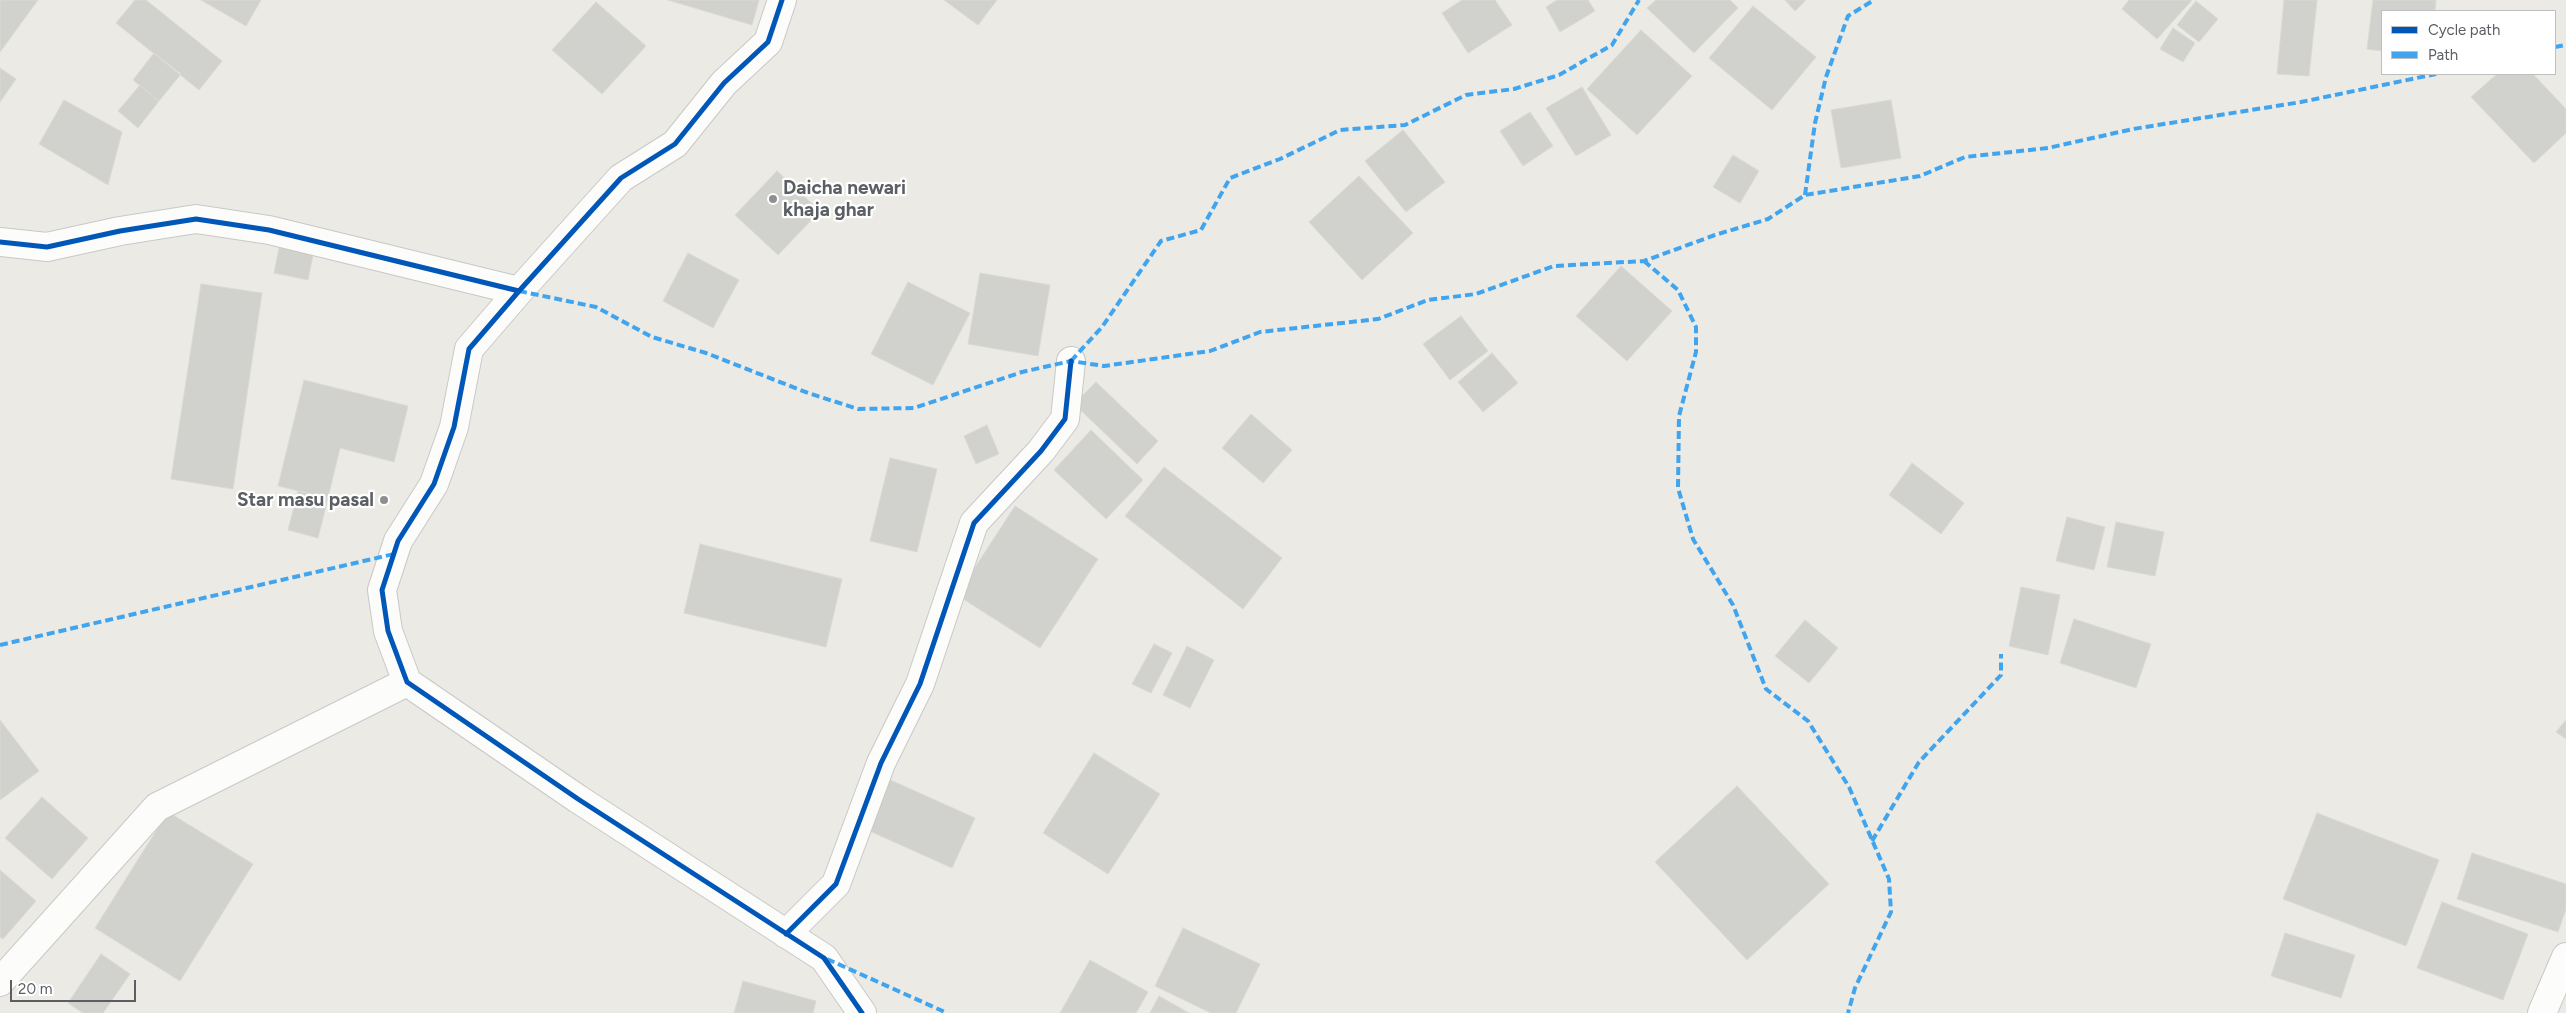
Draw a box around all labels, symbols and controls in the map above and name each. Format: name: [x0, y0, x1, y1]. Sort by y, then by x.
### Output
legend: [2381, 10, 2556, 75]
text: Cycle path: [2428, 21, 2500, 39]
text: Path: [2428, 46, 2458, 64]
place label: Daicha newari khaja ghar: [783, 177, 906, 221]
marker: Daicha newari khaja ghar: [767, 193, 779, 205]
place label: Star masu pasal: [237, 489, 374, 511]
marker: Star masu pasal: [378, 494, 390, 506]
scale bar: [12, 970, 139, 1002]
text: 20 m: [18, 980, 52, 998]

